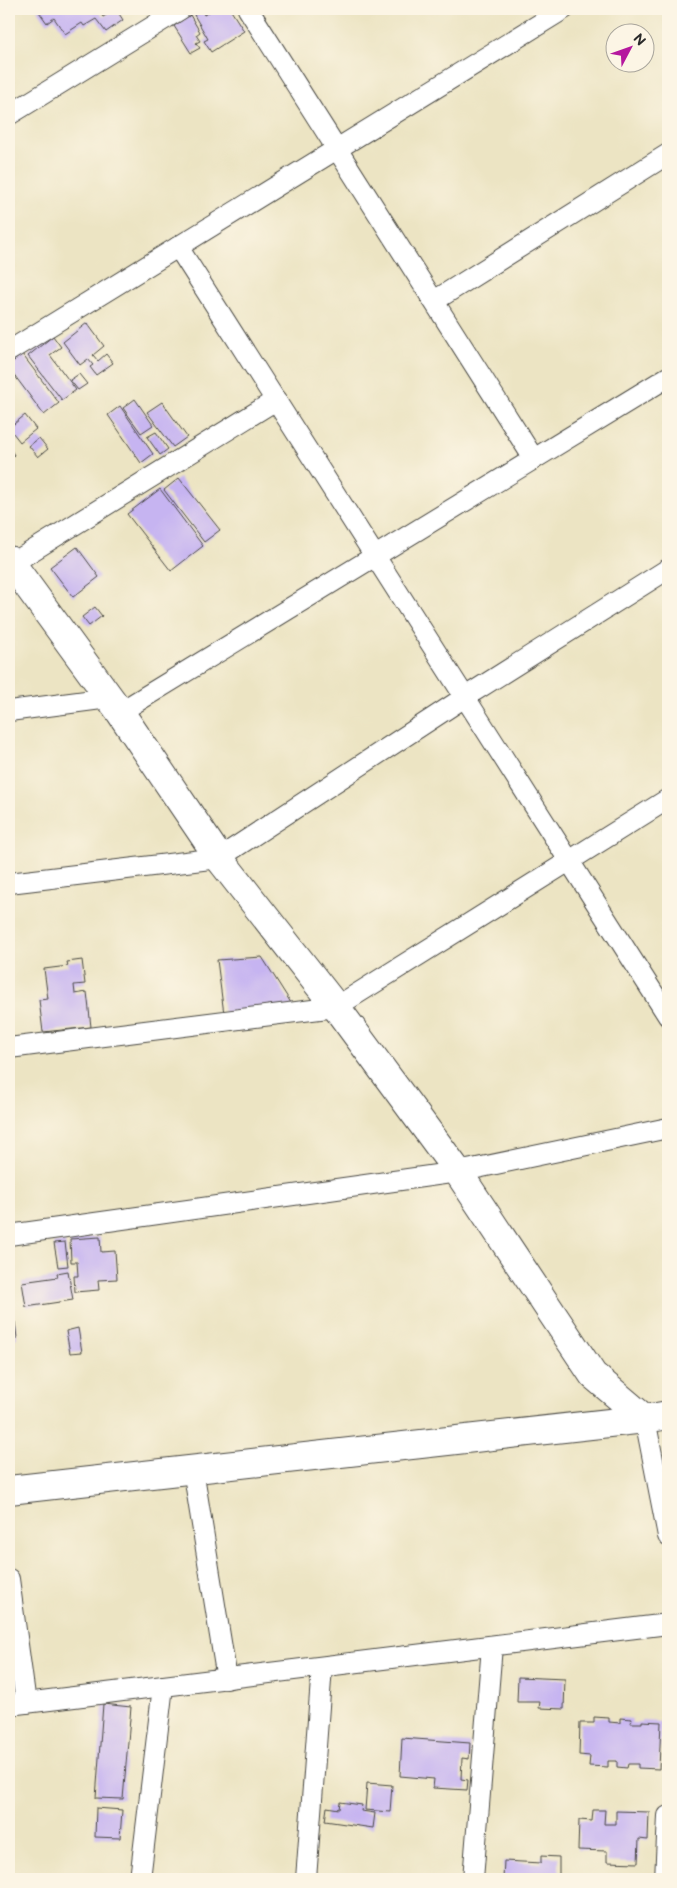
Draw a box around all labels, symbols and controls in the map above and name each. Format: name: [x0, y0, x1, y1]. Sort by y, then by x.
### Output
north arrow: [604, 22, 654, 72]
text: N: [630, 30, 649, 49]

